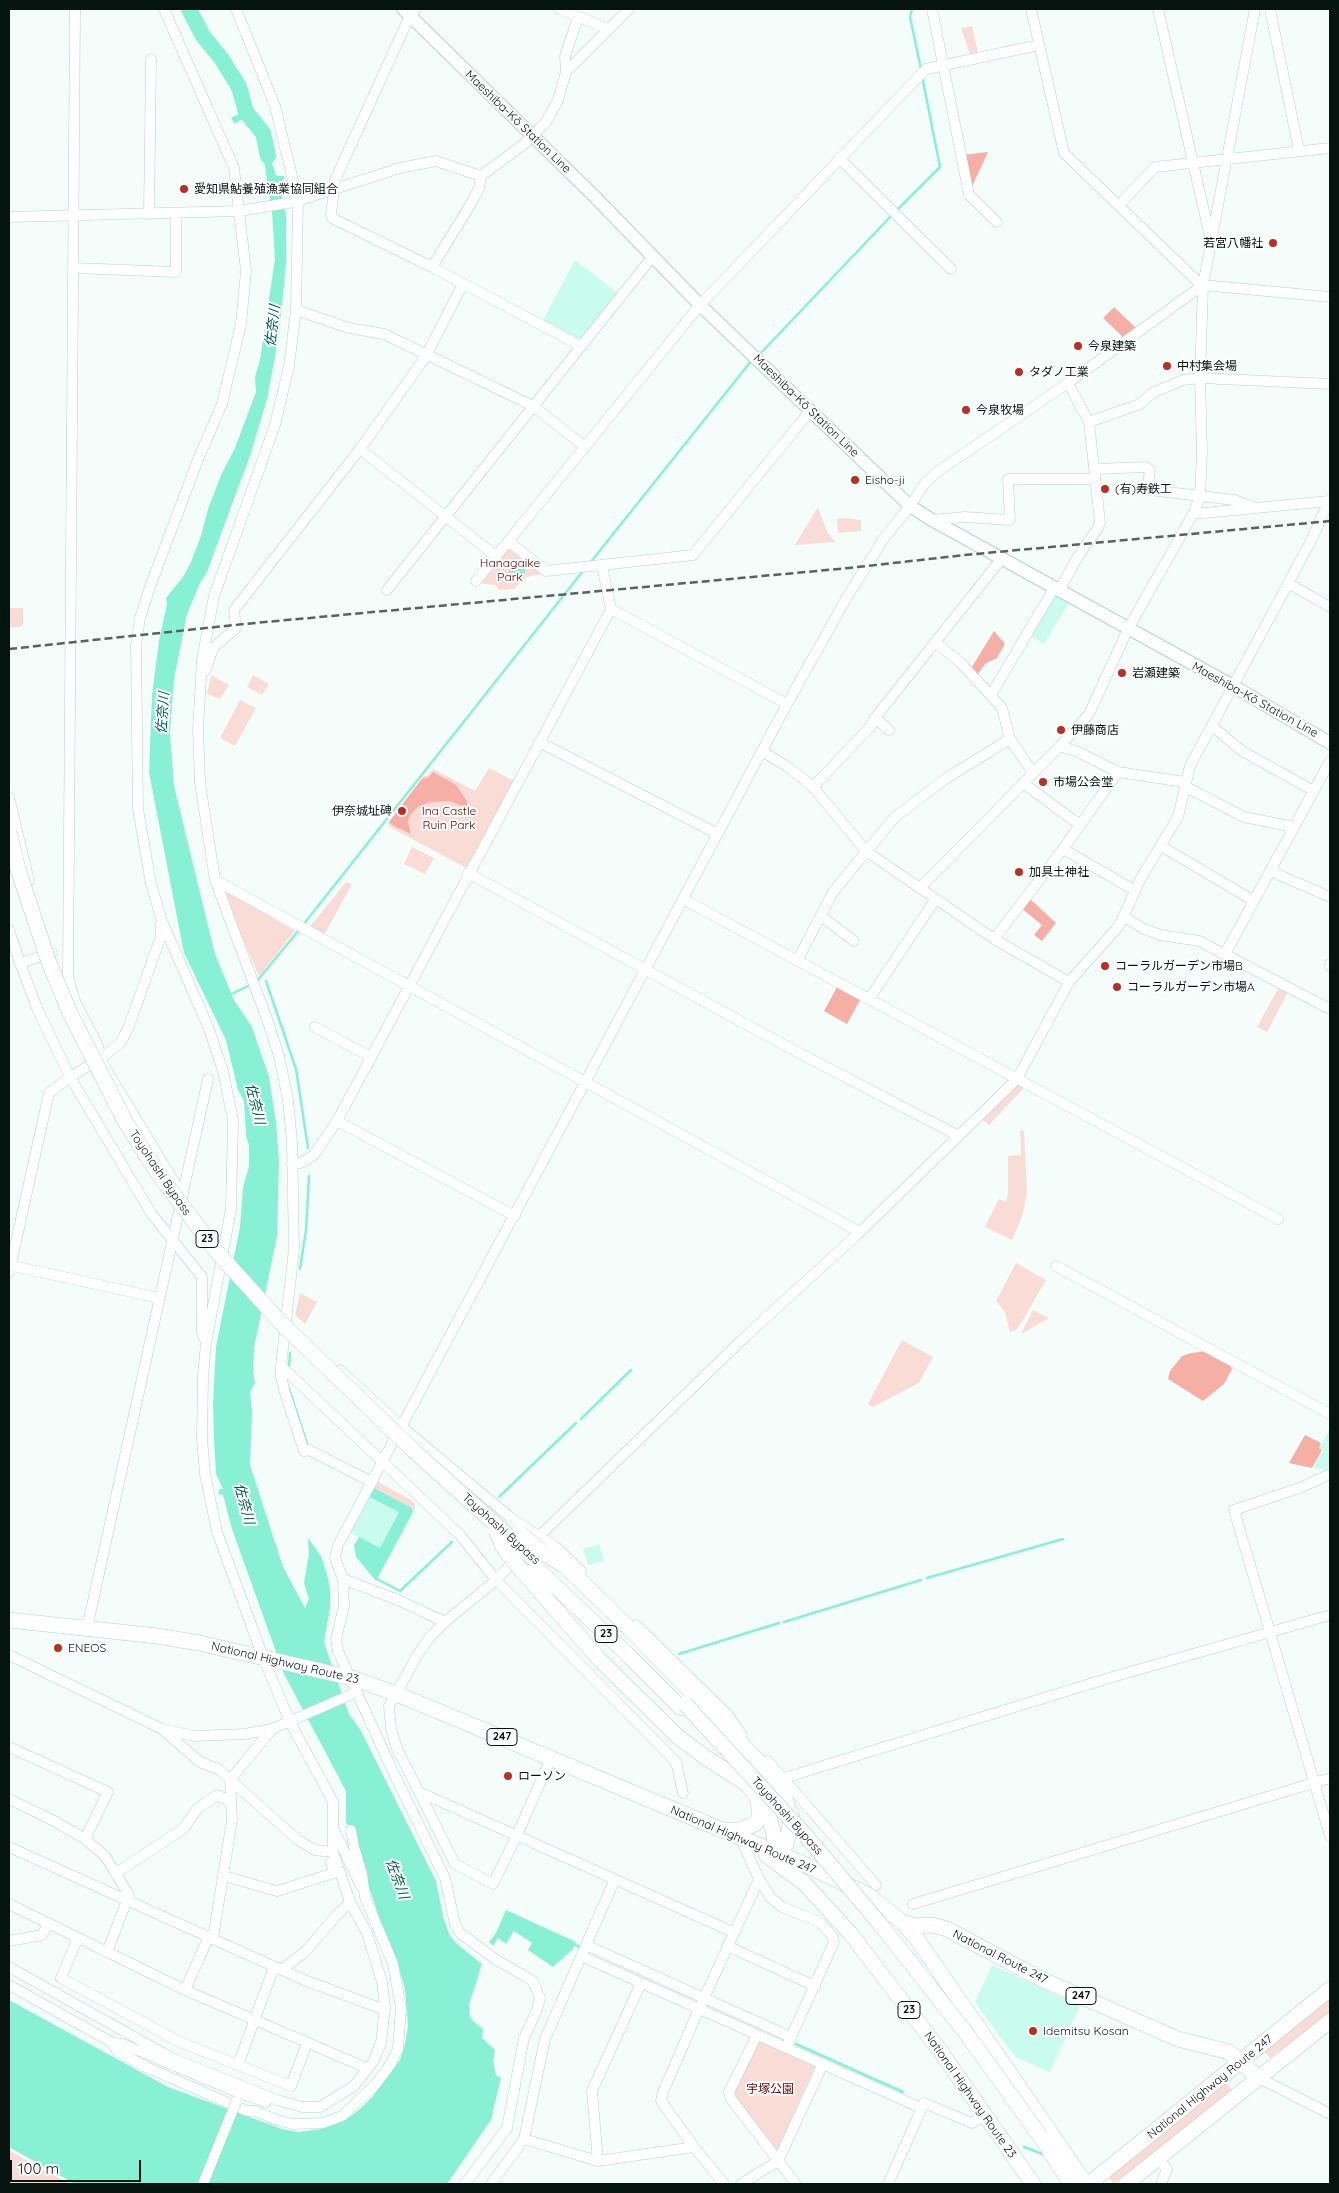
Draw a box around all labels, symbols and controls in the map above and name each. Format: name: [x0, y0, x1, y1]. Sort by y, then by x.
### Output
street label: Maeshiba-Kō Station Line: [462, 68, 574, 176]
place label: 愛知県鮎養殖漁業協同組合: [194, 182, 338, 196]
marker: 愛知県鮎養殖漁業協同組合: [178, 183, 190, 195]
place label: 若宮八幡社: [1203, 236, 1263, 250]
marker: 若宮八幡社: [1267, 237, 1279, 249]
water label: 佐奈川: [262, 304, 284, 348]
place label: 今泉建築: [1088, 339, 1136, 353]
marker: 今泉建築: [1072, 340, 1084, 352]
street label: Maeshiba-Kō Station Line: [750, 352, 862, 460]
place label: 中村集会場: [1177, 359, 1237, 373]
marker: 中村集会場: [1161, 360, 1173, 372]
place label: タダノ工業: [1029, 365, 1089, 379]
marker: タダノ工業: [1013, 366, 1025, 378]
place label: 今泉牧場: [976, 403, 1024, 417]
marker: 今泉牧場: [960, 404, 972, 416]
place label: Eisho-ji: [865, 473, 905, 487]
marker: Eisho-ji: [849, 474, 861, 486]
place label: (有)寿鉄工: [1115, 482, 1172, 496]
marker: (有)寿鉄工: [1099, 483, 1111, 495]
park label: Hanagaike Park: [480, 556, 540, 584]
street label: Maeshiba-Kō Station Line: [1190, 659, 1320, 741]
place label: 岩瀬建築: [1132, 666, 1180, 680]
marker: 岩瀬建築: [1116, 667, 1128, 679]
water label: 佐奈川: [153, 691, 173, 735]
place label: 伊藤商店: [1071, 723, 1119, 737]
marker: 伊藤商店: [1055, 724, 1067, 736]
place label: 市場公会堂: [1053, 775, 1113, 789]
marker: 市場公会堂: [1037, 776, 1049, 788]
place label: 伊奈城址碑: [332, 804, 392, 818]
park label: Ina Castle Ruin Park: [422, 804, 476, 832]
marker: 伊奈城址碑: [396, 805, 408, 817]
place label: 加具土神社: [1029, 865, 1089, 879]
marker: 加具土神社: [1013, 866, 1025, 878]
place label: コーラルガーデン市場B: [1115, 959, 1243, 973]
marker: コーラルガーデン市場B: [1099, 960, 1111, 972]
place label: コーラルガーデン市場A: [1127, 980, 1255, 994]
marker: コーラルガーデン市場A: [1111, 981, 1123, 993]
water label: 佐奈川: [242, 1082, 268, 1126]
street label: Toyohashi Bypass: [126, 1128, 194, 1218]
road number: 23: [196, 1230, 218, 1248]
water label: 佐奈川: [230, 1482, 258, 1526]
street label: Toyohashi Bypass: [459, 1490, 543, 1568]
road number: 23: [595, 1626, 617, 1642]
street label: National Highway Route 23: [210, 1639, 360, 1687]
place label: ENEOS: [68, 1641, 106, 1655]
marker: ENEOS: [52, 1642, 64, 1654]
road number: 247: [487, 1728, 517, 1745]
place label: ローソン: [518, 1769, 566, 1783]
marker: ローソン: [502, 1770, 514, 1782]
street label: Toyohashi Bypass: [748, 1774, 826, 1858]
street label: National Highway Route 247: [668, 1803, 818, 1877]
water label: 佐奈川: [382, 1856, 412, 1902]
street label: National Route 247: [950, 1927, 1050, 1987]
road number: 247: [1066, 1988, 1096, 2004]
road number: 23: [898, 2002, 920, 2018]
place label: Idemitsu Kosan: [1043, 2024, 1129, 2038]
marker: Idemitsu Kosan: [1027, 2025, 1039, 2037]
street label: National Highway Route 23: [921, 2029, 1019, 2161]
street label: National Highway Route 247: [1145, 2032, 1275, 2142]
park label: 宇塚公園: [746, 2082, 794, 2096]
scale bar: [12, 2150, 144, 2182]
text: 100 m: [18, 2159, 59, 2178]

